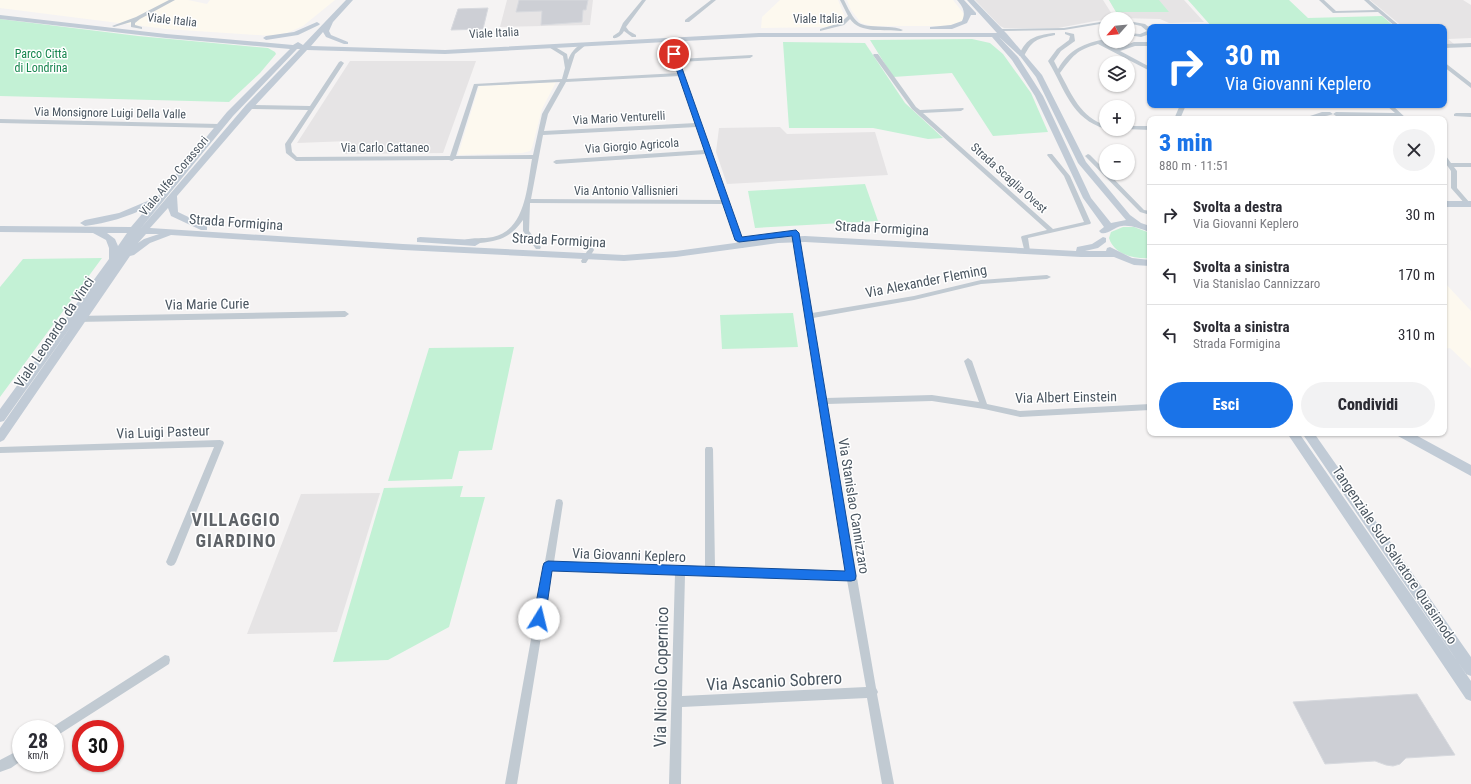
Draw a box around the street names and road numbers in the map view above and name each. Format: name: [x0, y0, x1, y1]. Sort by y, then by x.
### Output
street label: Viale Italia: [146, 10, 198, 30]
street label: Viale Italia: [793, 12, 843, 26]
street label: Viale Italia: [469, 25, 520, 41]
street label: Via Monsignore Luigi Della Valle: [34, 105, 187, 121]
street label: Via Mario Venturelli: [572, 109, 666, 127]
street label: Viale Alfeo Corassori: [137, 133, 211, 219]
street label: Via Giorgio Agricola: [585, 136, 680, 156]
street label: Strada Scaglia Ovest: [968, 140, 1050, 216]
street label: Via Carlo Cattaneo: [341, 141, 429, 155]
street label: Via Antonio Vallisnieri: [574, 184, 678, 198]
street label: Strada Formigina: [188, 211, 284, 233]
street label: Strada Formigina: [835, 218, 929, 238]
street label: Strada Formigina: [512, 230, 606, 250]
street label: Via Alexander Fleming: [864, 261, 988, 301]
street label: Viale Leonardo da Vinci: [11, 274, 97, 390]
street label: Via Marie Curie: [165, 295, 250, 313]
street label: Via Albert Einstein: [1015, 388, 1117, 406]
street label: Via Luigi Pasteur: [116, 422, 210, 442]
street label: Via Stanislao Cannizzaro: [835, 437, 873, 575]
street label: Tangenziale Sud Salvatore Quasimodo: [1329, 463, 1461, 647]
street label: Via Giovanni Keplero: [572, 545, 686, 565]
street label: Via Nicolò Copernico: [650, 606, 672, 748]
street label: Via Ascanio Sobrero: [706, 667, 842, 695]

